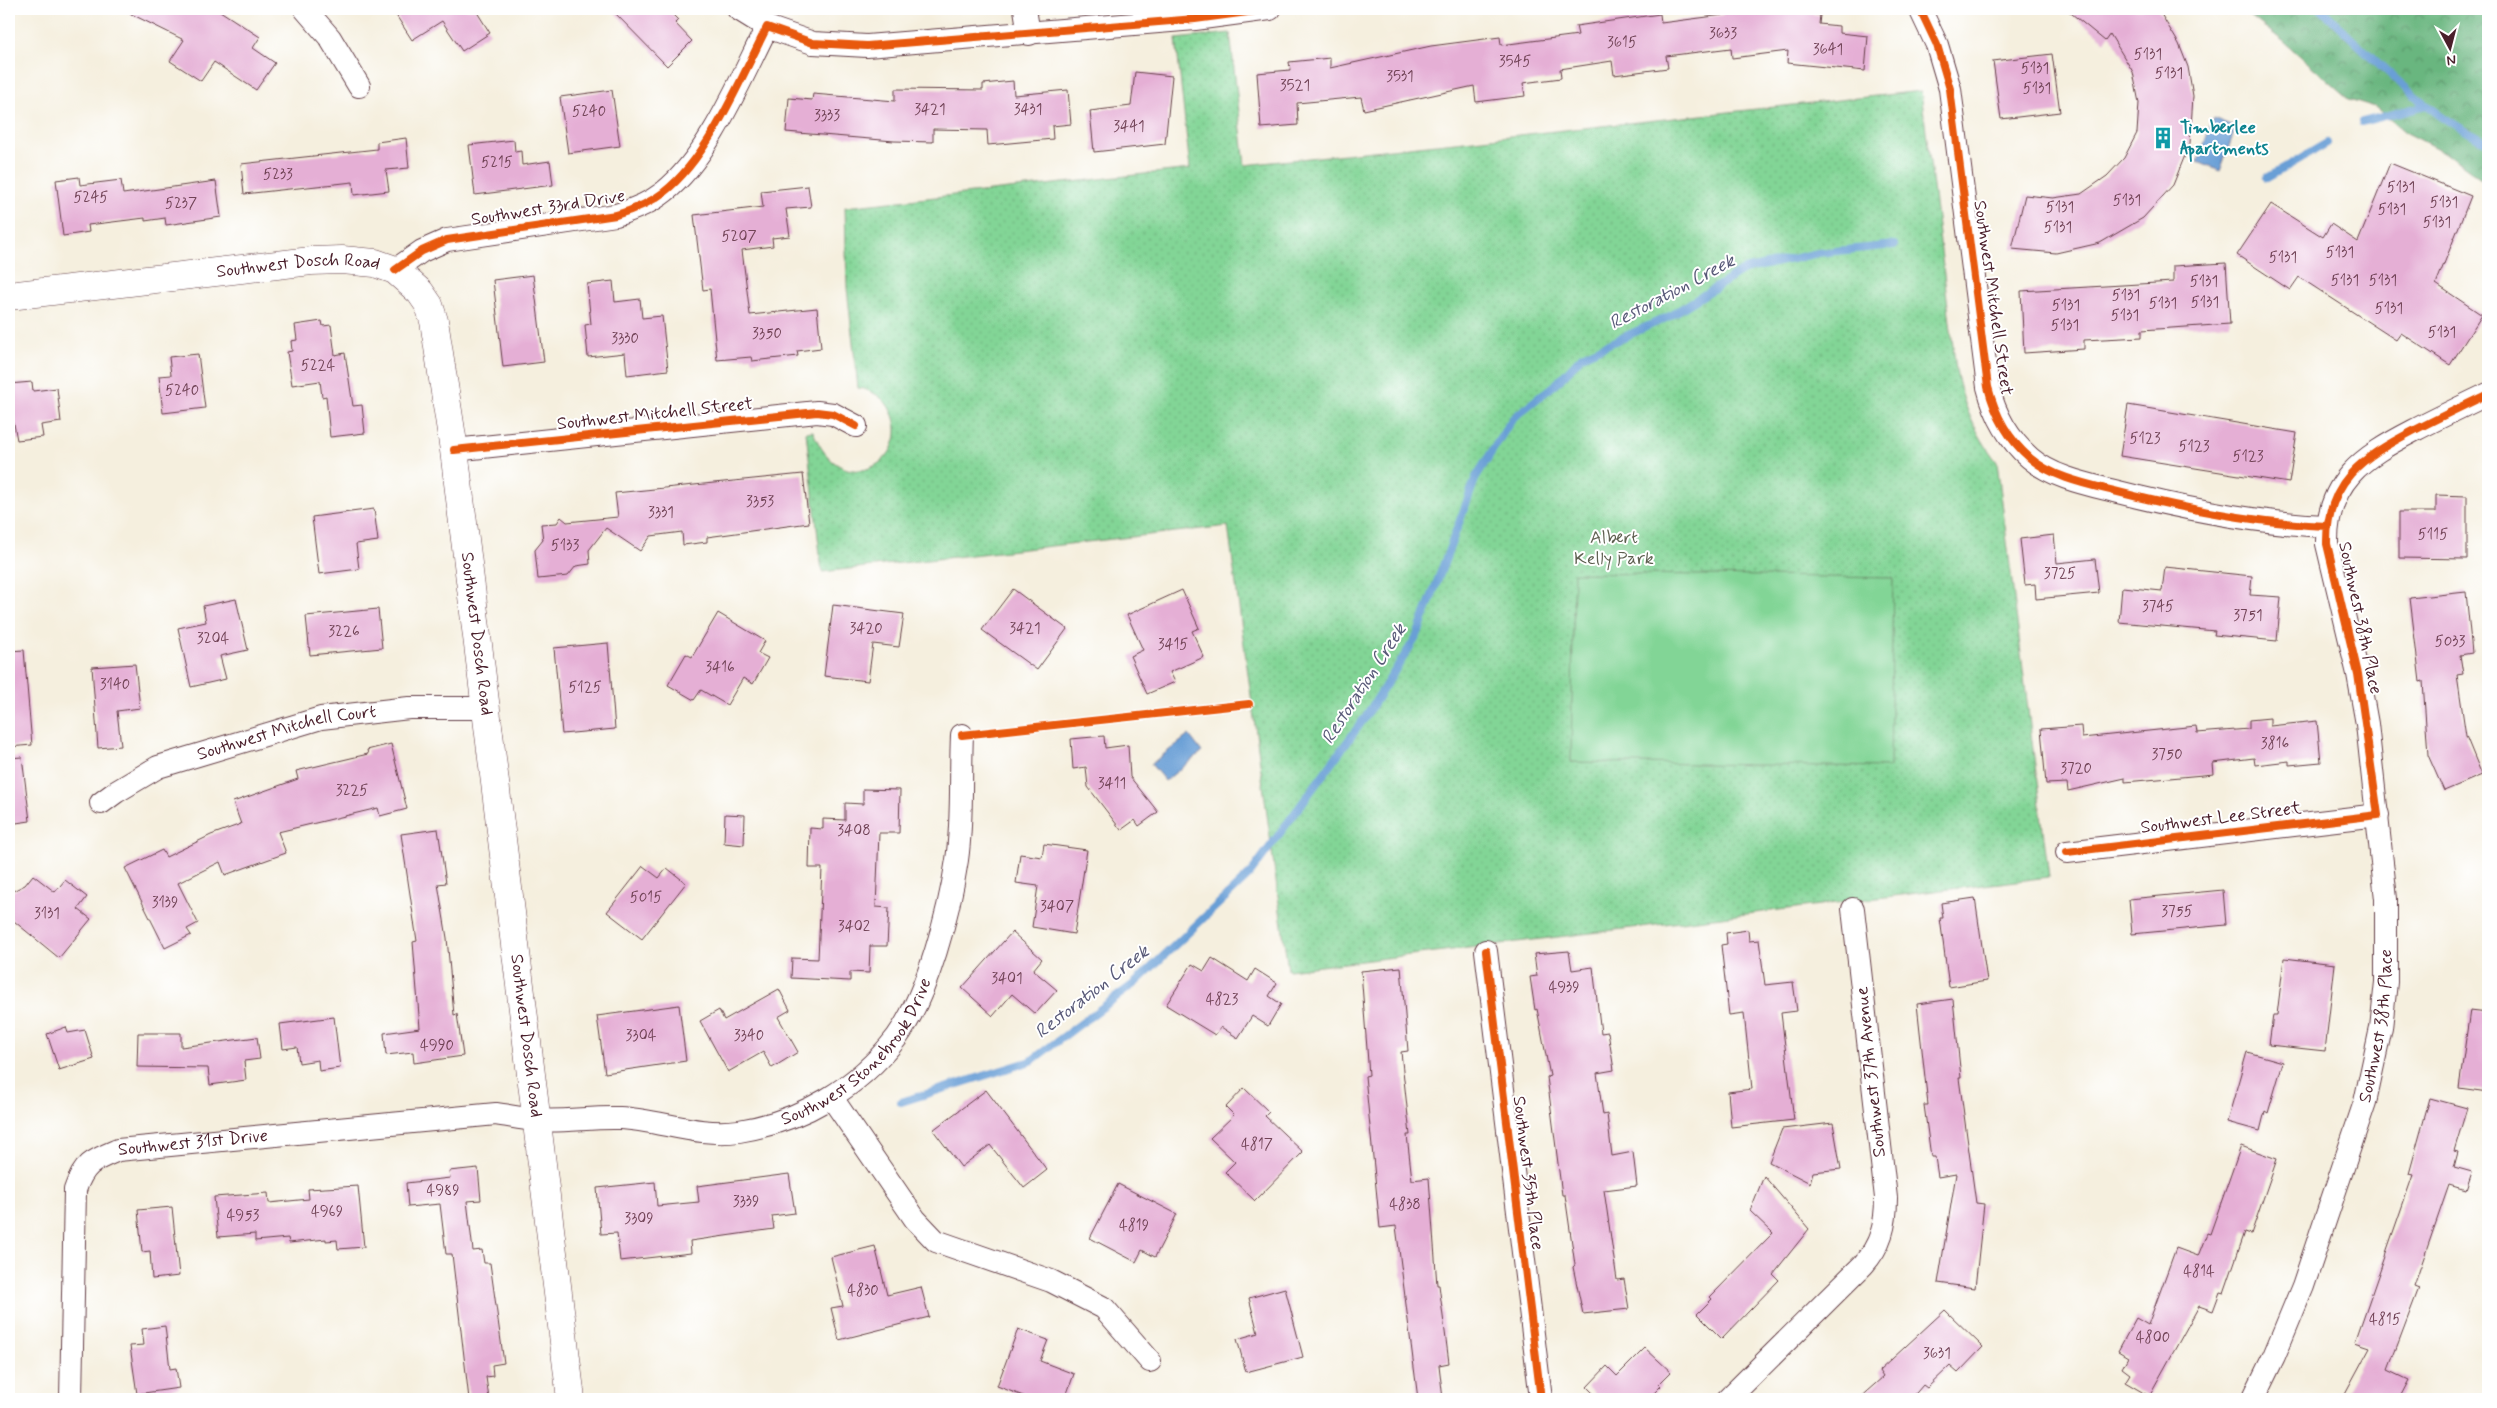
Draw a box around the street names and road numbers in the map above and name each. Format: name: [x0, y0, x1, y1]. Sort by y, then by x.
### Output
street label: Southwest 33rd Drive: [469, 184, 627, 232]
street label: Southwest Mitchell Street: [1967, 199, 2019, 397]
street label: Southwest Dosch Road: [215, 248, 384, 284]
street label: Southwest Mitchell Street: [556, 392, 754, 436]
street label: Southwest 38th Place: [2332, 540, 2388, 696]
street label: Southwest Dosch Road: [455, 551, 499, 717]
street label: Southwest Mitchell Court: [194, 700, 378, 767]
street label: Southwest Lee Street: [2139, 796, 2303, 840]
street label: Southwest 38th Place: [2353, 949, 2398, 1105]
street label: Southwest Dosch Road: [504, 953, 548, 1119]
street label: Southwest Stonebrook Drive: [778, 975, 938, 1132]
street label: Southwest 37th Avenue: [1850, 985, 1892, 1158]
street label: Southwest 35th Place: [1507, 1095, 1549, 1251]
street label: Southwest 31st Drive: [117, 1124, 269, 1162]

